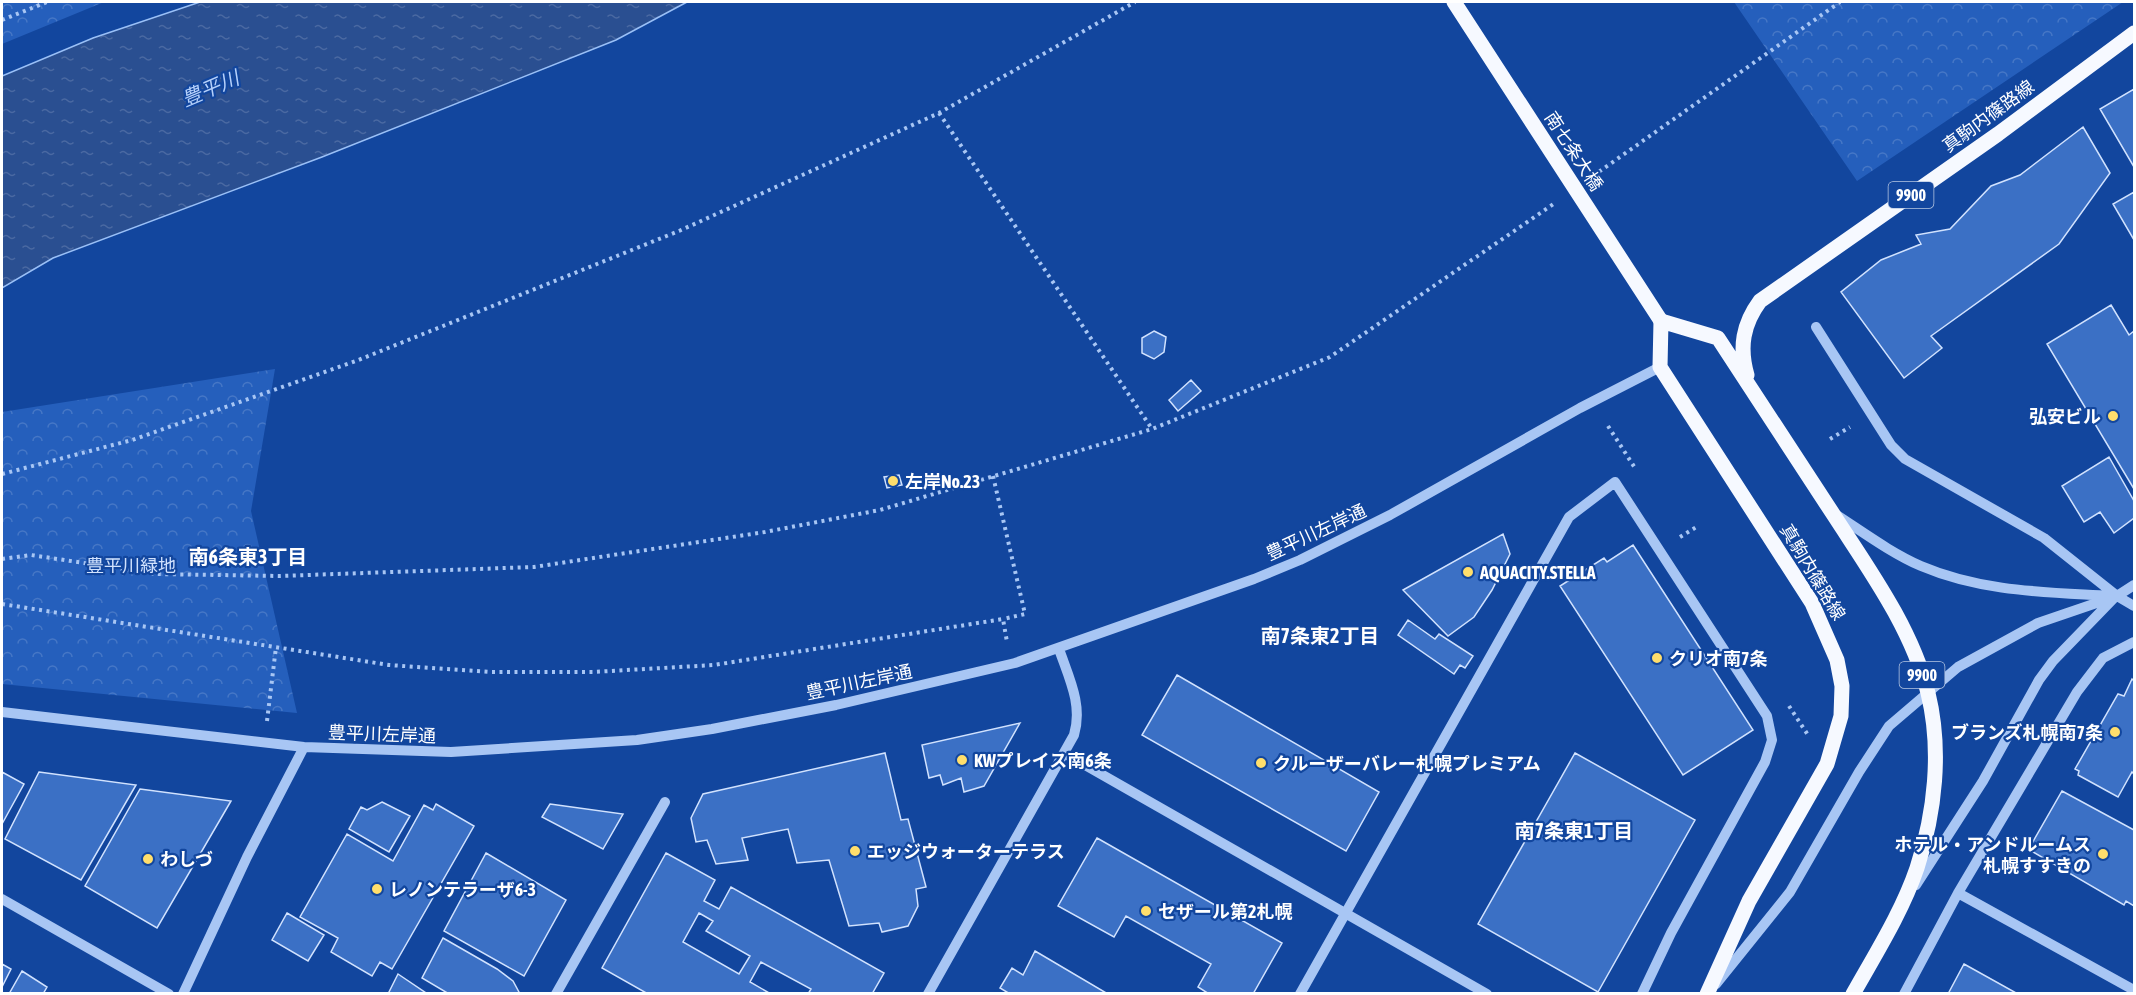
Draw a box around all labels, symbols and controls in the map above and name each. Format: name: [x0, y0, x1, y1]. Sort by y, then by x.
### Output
water label: 豊平川: [178, 65, 244, 110]
street label: 真駒内篠路線: [1938, 76, 2038, 156]
street label: 南七条大橋: [1541, 108, 1607, 194]
road number: 9900: [1888, 182, 1934, 208]
place label: 弘安ビル: [2029, 406, 2101, 427]
marker: 弘安ビル: [2106, 409, 2120, 423]
place label: 左岸No.23: [905, 471, 980, 492]
marker: 左岸No.23: [886, 474, 900, 488]
street label: 豊平川左岸通: [1263, 500, 1369, 564]
street label: 真駒内篠路線: [1776, 520, 1850, 624]
district label: 南6条東3丁目: [189, 545, 307, 568]
park label: 豊平川緑地: [86, 555, 176, 576]
place label: AQUACITY.STELLA: [1479, 562, 1596, 583]
marker: AQUACITY.STELLA: [1461, 565, 1475, 579]
district label: 南7条東2丁目: [1261, 624, 1379, 647]
place label: クリオ南7条: [1669, 648, 1767, 669]
marker: クリオ南7条: [1650, 651, 1664, 665]
street label: 豊平川左岸通: [804, 661, 914, 703]
road number: 9900: [1900, 662, 1944, 688]
street label: 豊平川左岸通: [328, 722, 436, 746]
place label: ブランズ札幌南7条: [1951, 722, 2103, 743]
marker: ブランズ札幌南7条: [2108, 725, 2122, 739]
place label: KWプレイス南6条: [974, 750, 1112, 771]
marker: KWプレイス南6条: [955, 753, 969, 767]
place label: クルーザーバレー札幌プレミアム: [1273, 753, 1541, 774]
marker: クルーザーバレー札幌プレミアム: [1254, 756, 1268, 770]
district label: 南7条東1丁目: [1515, 819, 1633, 842]
place label: ホテル・アンドルームス 札幌すすきの: [1894, 834, 2091, 876]
place label: エッジウォーターテラス: [867, 841, 1065, 862]
marker: エッジウォーターテラス: [848, 844, 862, 858]
marker: ホテル・アンドルームス 札幌すすきの: [2096, 847, 2110, 861]
place label: わしづ: [160, 849, 213, 870]
marker: わしづ: [141, 852, 155, 866]
place label: レノンテラーザ6-3: [389, 879, 536, 900]
marker: レノンテラーザ6-3: [370, 882, 384, 896]
place label: セザール第2札幌: [1158, 901, 1292, 922]
marker: セザール第2札幌: [1139, 904, 1153, 918]

